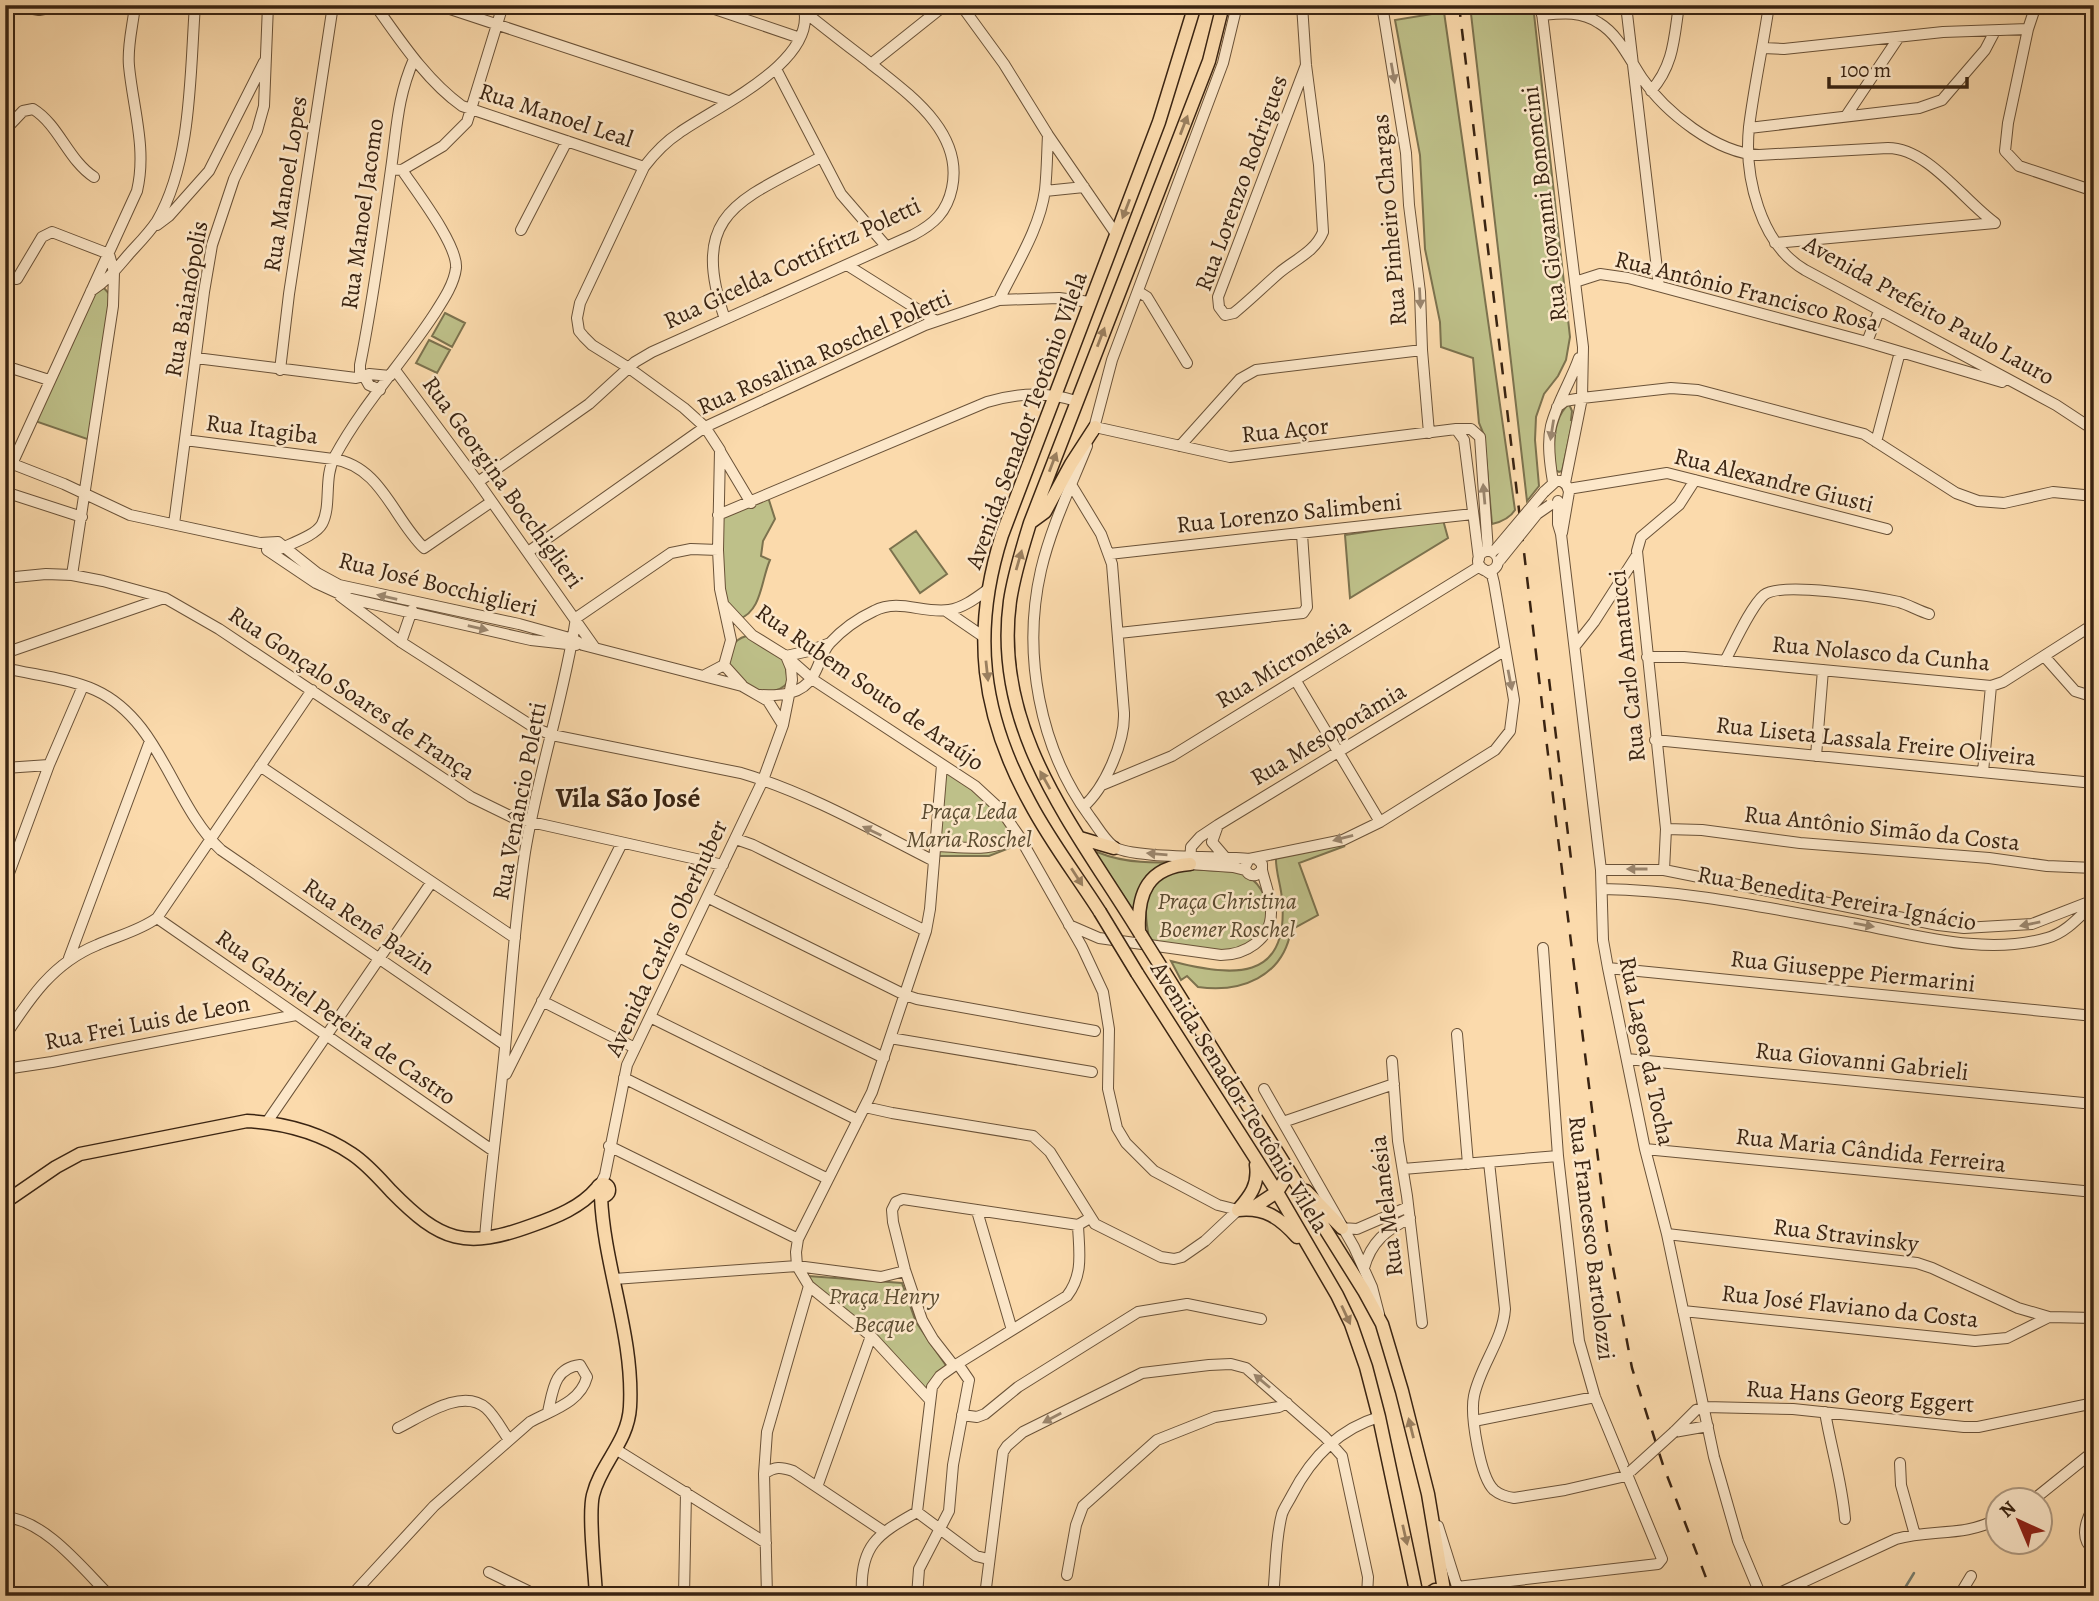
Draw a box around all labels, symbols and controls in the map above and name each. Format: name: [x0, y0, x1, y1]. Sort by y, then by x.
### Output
scale bar: [1829, 46, 1968, 90]
text: 100 m: [1840, 56, 1891, 84]
one-way arrow: [1388, 62, 1399, 84]
street label: Rua Lorenzo Rodrigues: [1187, 71, 1295, 295]
street label: Rua Manoel Leal: [475, 75, 637, 155]
street label: Rua Giovanni Bononcini: [1514, 84, 1574, 324]
street label: Rua Manoel Lopes: [255, 94, 315, 274]
street label: Rua Pinheiro Chargas: [1364, 113, 1414, 327]
one-way arrow: [1178, 115, 1189, 136]
street label: Rua Manoel Jacomo: [333, 116, 391, 312]
street label: Rua Gicelda Cottifritz Poletti: [658, 189, 926, 337]
one-way arrow: [1120, 199, 1131, 220]
street label: Rua Baianópolis: [156, 218, 216, 380]
street label: Avenida Prefeito Paulo Lauro: [1797, 227, 2060, 392]
street label: Rua Antônio Francisco Rosa: [1612, 243, 1883, 340]
street label: Avenida Senador Teotônio Vilela: [957, 266, 1095, 574]
street label: Rua Rosalina Roschel Poletti: [692, 282, 956, 422]
one-way arrow: [1415, 287, 1426, 309]
one-way arrow: [1095, 327, 1106, 348]
street label: Rua Georgina Bocchiglieri: [415, 369, 591, 595]
street label: Rua Itagiba: [204, 406, 321, 452]
street label: Rua Açor: [1240, 410, 1330, 450]
one-way arrow: [1546, 419, 1557, 441]
street label: Rua Alexandre Giusti: [1671, 440, 1877, 520]
one-way arrow: [1047, 451, 1058, 472]
one-way arrow: [1478, 483, 1489, 505]
street label: Rua Lorenzo Salimbeni: [1175, 485, 1403, 541]
street label: Rua José Bocchiglieri: [335, 544, 541, 624]
one-way arrow: [1014, 549, 1024, 570]
street label: Rua Carlo Amatucci: [1601, 568, 1653, 764]
one-way arrow: [376, 591, 398, 602]
street label: Rua Rubem Souto de Araújo: [749, 596, 991, 778]
street label: Rua Gonçalo Soares de França: [222, 598, 482, 788]
street label: Rua Micronésia: [1209, 610, 1357, 716]
one-way arrow: [467, 623, 489, 634]
street label: Rua Nolasco da Cunha: [1771, 628, 1992, 679]
one-way arrow: [981, 661, 992, 683]
one-way arrow: [1504, 669, 1515, 691]
street label: Rua Mesopotâmia: [1244, 674, 1413, 793]
street label: Rua Venâncio Poletti: [484, 699, 554, 903]
street label: Rua Liseta Lassala Freire Oliveira: [1714, 708, 2038, 774]
one-way arrow: [1039, 770, 1051, 790]
district label: Vila São José: [555, 779, 700, 817]
park label: Praça Leda Maria Roschel: [906, 795, 1032, 855]
street label: Rua Antônio Simão da Costa: [1742, 798, 2022, 858]
street label: Avenida Carlos Oberhuber: [597, 814, 735, 1062]
one-way arrow: [862, 825, 882, 836]
one-way arrow: [1332, 833, 1354, 844]
one-way arrow: [1146, 848, 1168, 859]
street label: Rua Benedita Pereira Ignácio: [1695, 858, 1979, 938]
one-way arrow: [1626, 864, 1648, 875]
one-way arrow: [1070, 868, 1084, 886]
street label: Rua Renê Bazin: [297, 870, 441, 982]
park label: Praça Christina Boemer Roschel: [1157, 885, 1297, 945]
one-way arrow: [2019, 918, 2041, 929]
one-way arrow: [1853, 920, 1875, 931]
street label: Rua Gabriel Pereira de Castro: [209, 922, 463, 1112]
street label: Rua Giuseppe Piermarini: [1729, 942, 1977, 1000]
street label: Rua Lagoa da Tocha: [1611, 953, 1683, 1149]
street label: Avenida Senador Teotônio Vilela: [1143, 954, 1337, 1239]
street label: Rua Frei Luis de Leon: [42, 986, 252, 1058]
street label: Rua Giovanni Gabrieli: [1754, 1034, 1970, 1088]
street label: Rua Francesco Bartolozzi: [1561, 1114, 1623, 1362]
street label: Rua Maria Cândida Ferreira: [1734, 1120, 2009, 1180]
street label: Rua Melanésia: [1361, 1133, 1411, 1278]
street label: Rua Stravinsky: [1772, 1210, 1921, 1260]
street label: Rua José Flaviano da Costa: [1720, 1277, 1981, 1335]
park label: Praça Henry Becque: [828, 1280, 940, 1340]
one-way arrow: [1341, 1305, 1352, 1326]
street label: Rua Hans Georg Eggert: [1745, 1372, 1975, 1420]
one-way arrow: [1254, 1374, 1271, 1389]
one-way arrow: [1042, 1412, 1062, 1424]
one-way arrow: [1405, 1417, 1416, 1439]
north arrow: [1983, 1486, 2054, 1556]
text: N: [1994, 1495, 2022, 1524]
one-way arrow: [1399, 1524, 1410, 1546]

